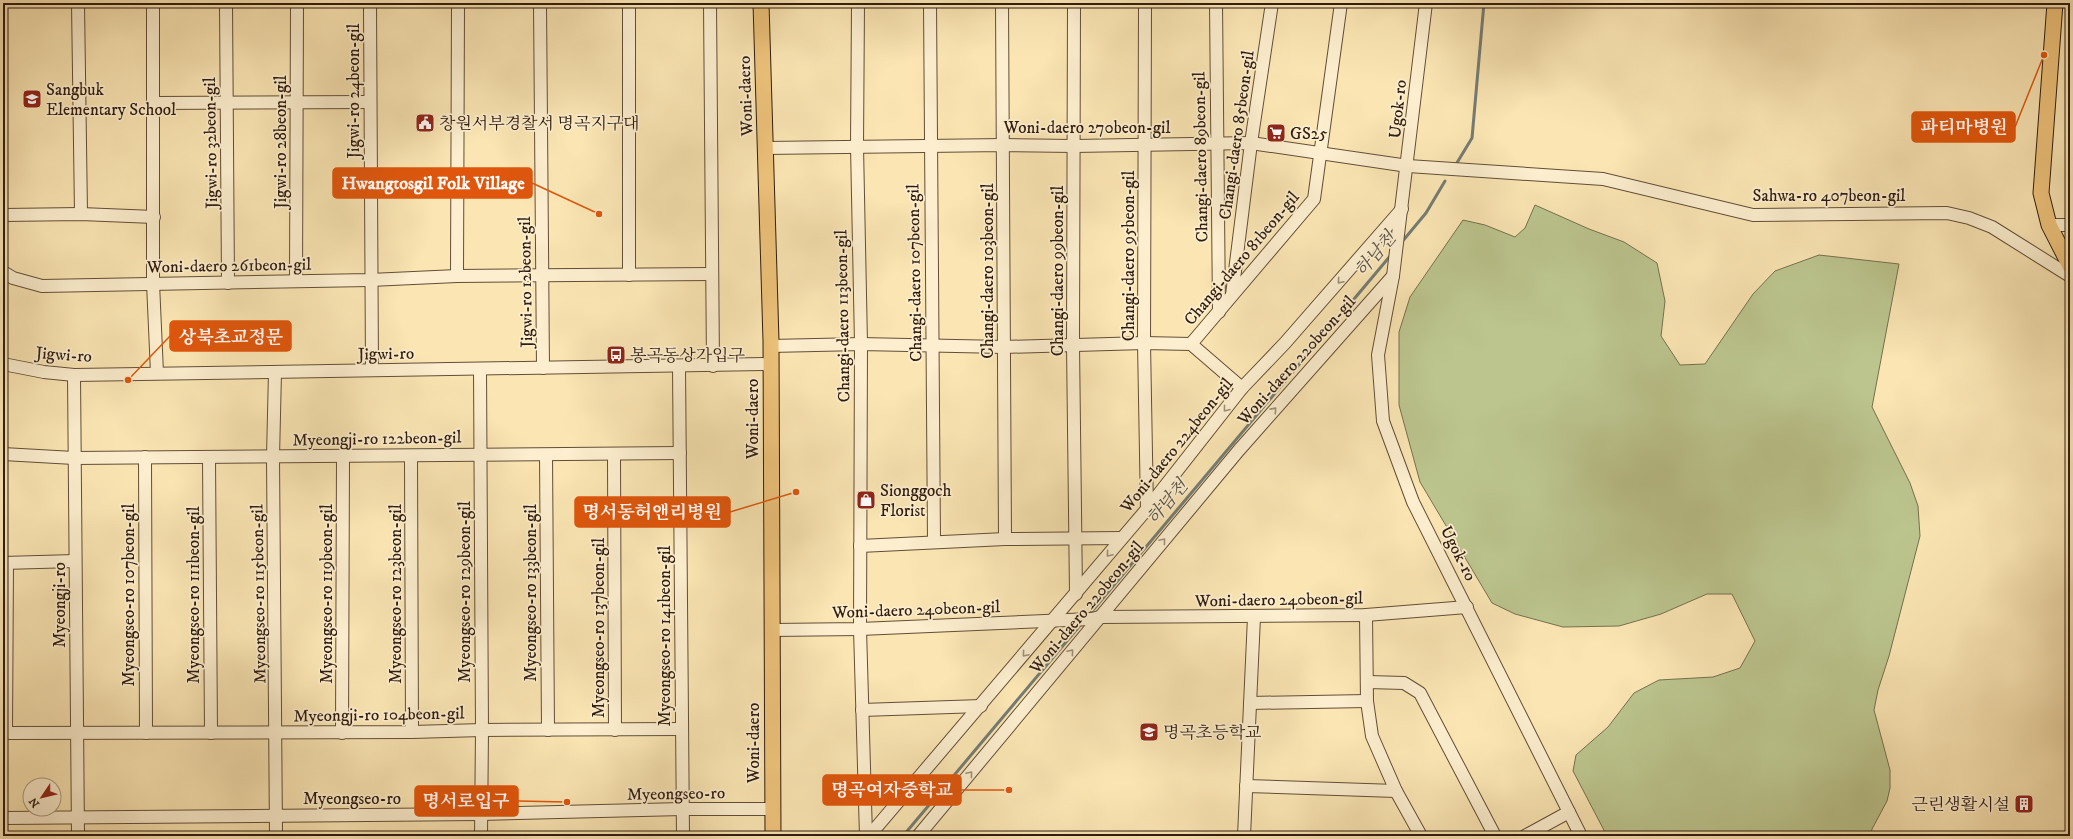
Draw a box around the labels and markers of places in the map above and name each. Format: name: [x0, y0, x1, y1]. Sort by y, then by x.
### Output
place label: Sangbuk Elementary School: [46, 79, 176, 121]
school or university icon: Sangbuk Elementary School: [21, 88, 43, 110]
public building icon: 창원서부경찰서 명곡지구대: [414, 112, 436, 134]
callout: 파티마병원: [1912, 112, 2015, 142]
place label: 창원서부경찰서 명곡지구대: [439, 113, 640, 135]
supermarket icon: GS25: [1265, 122, 1287, 144]
place label: GS25: [1290, 123, 1328, 145]
callout: Hwangtosgil Folk Village: [333, 168, 532, 198]
callout: 상북초교정문: [170, 321, 291, 351]
bus stop icon: 봉곡동상가입구: [605, 344, 627, 366]
place label: 봉곡동상가입구: [630, 345, 746, 367]
place label: Sionggoch Florist: [880, 480, 952, 522]
shop icon: Sionggoch Florist: [855, 489, 877, 511]
callout: 명서동허앤리병원: [575, 497, 730, 527]
school or university icon: 명곡초등학교: [1138, 721, 1160, 743]
place label: 명곡초등학교: [1163, 722, 1262, 744]
callout: 명곡여자중학교: [823, 775, 961, 805]
callout: 명서로입구: [415, 786, 518, 816]
building icon: 근린생활시설: [2013, 793, 2035, 815]
place label: 근린생활시설: [1911, 794, 2010, 816]

